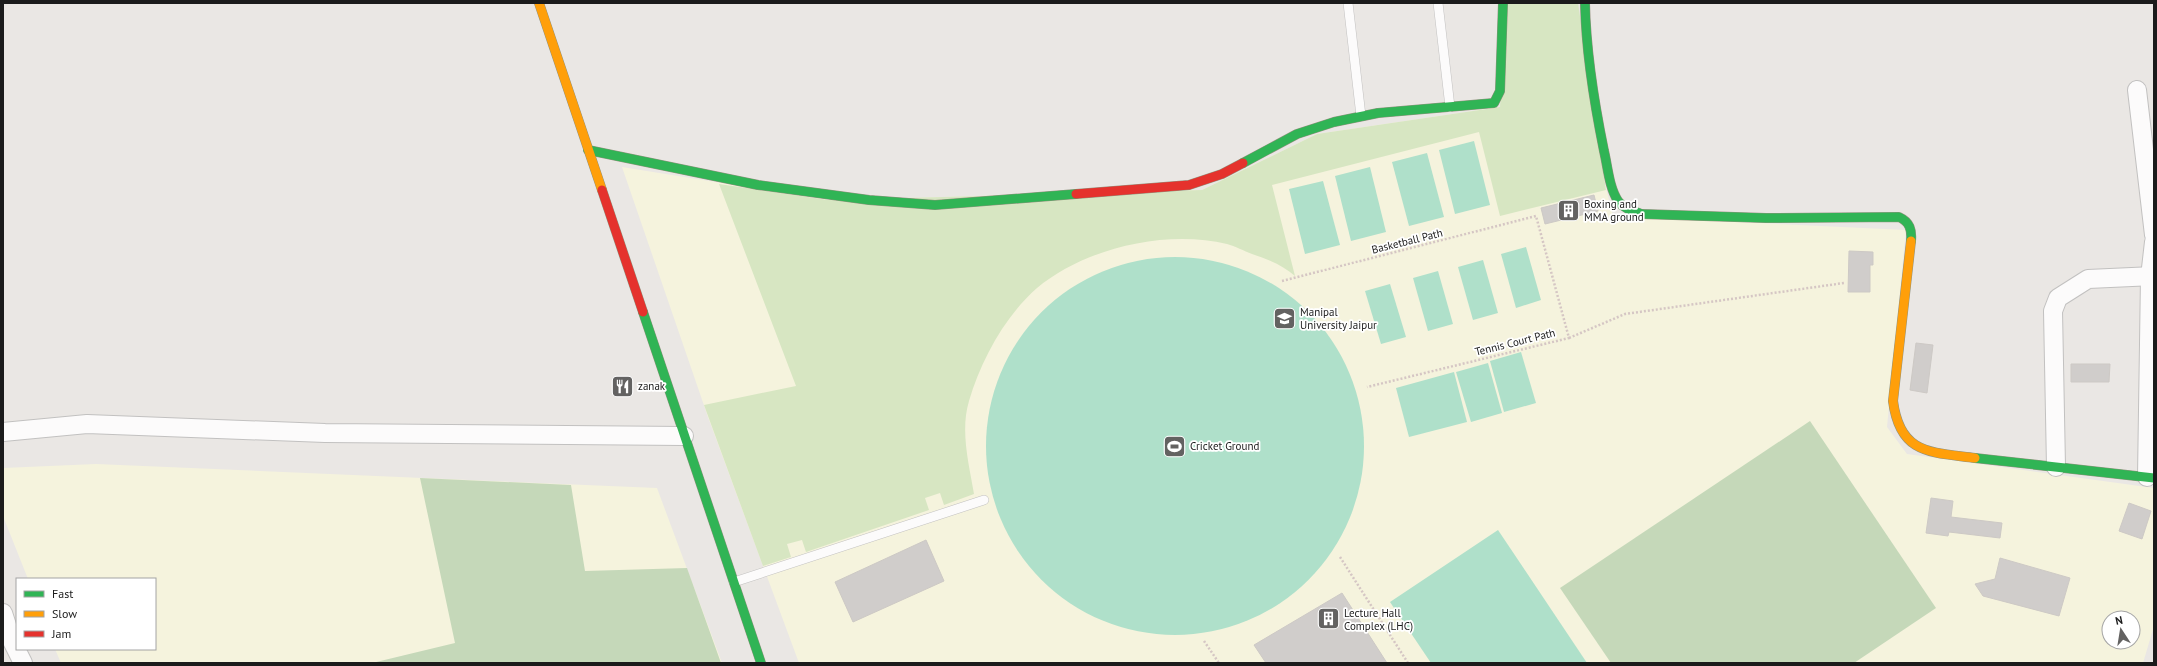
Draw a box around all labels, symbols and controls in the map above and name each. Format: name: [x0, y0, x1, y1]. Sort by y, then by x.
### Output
building icon: Boxing and MMA ground: [1556, 197, 1582, 223]
place label: Boxing and MMA ground: [1584, 197, 1644, 224]
street label: Basketball Path: [1370, 225, 1444, 257]
school or university icon: Manipal University Jaipur: [1272, 305, 1298, 331]
place label: Manipal University Jaipur: [1300, 305, 1377, 332]
street label: Tennis Court Path: [1473, 325, 1557, 359]
restaurant icon: zanak: [610, 373, 636, 399]
place label: zanak: [638, 379, 666, 393]
sports icon: Cricket Ground: [1161, 433, 1187, 459]
place label: Cricket Ground: [1190, 439, 1259, 453]
legend: [16, 578, 156, 650]
text: Fast: [52, 586, 73, 601]
text: Slow: [52, 606, 77, 621]
building icon: Lecture Hall Complex (LHC): [1315, 606, 1341, 632]
place label: Lecture Hall Complex (LHC): [1344, 606, 1413, 633]
north arrow: [2101, 610, 2141, 650]
text: N: [2114, 613, 2124, 628]
text: Jam: [51, 626, 71, 641]

